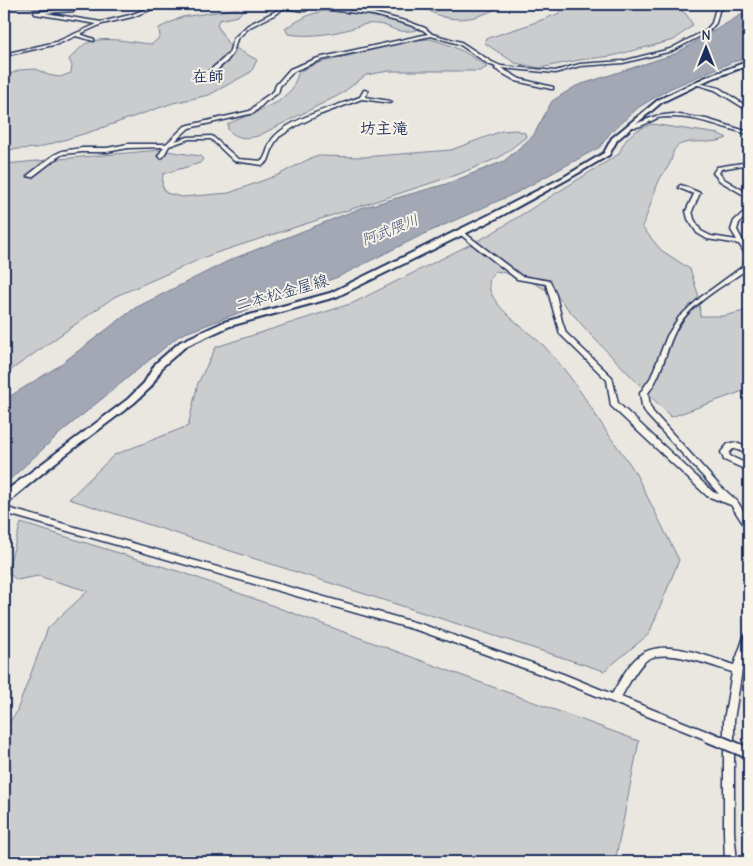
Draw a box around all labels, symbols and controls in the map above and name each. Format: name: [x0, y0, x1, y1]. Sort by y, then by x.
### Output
north arrow: [680, 22, 730, 72]
text: N: [701, 27, 711, 44]
district label: 在師: [192, 68, 224, 86]
district label: 坊主滝: [360, 120, 408, 138]
water label: 阿武隈川: [359, 210, 421, 250]
street label: 二本松金屋線: [233, 271, 331, 315]

